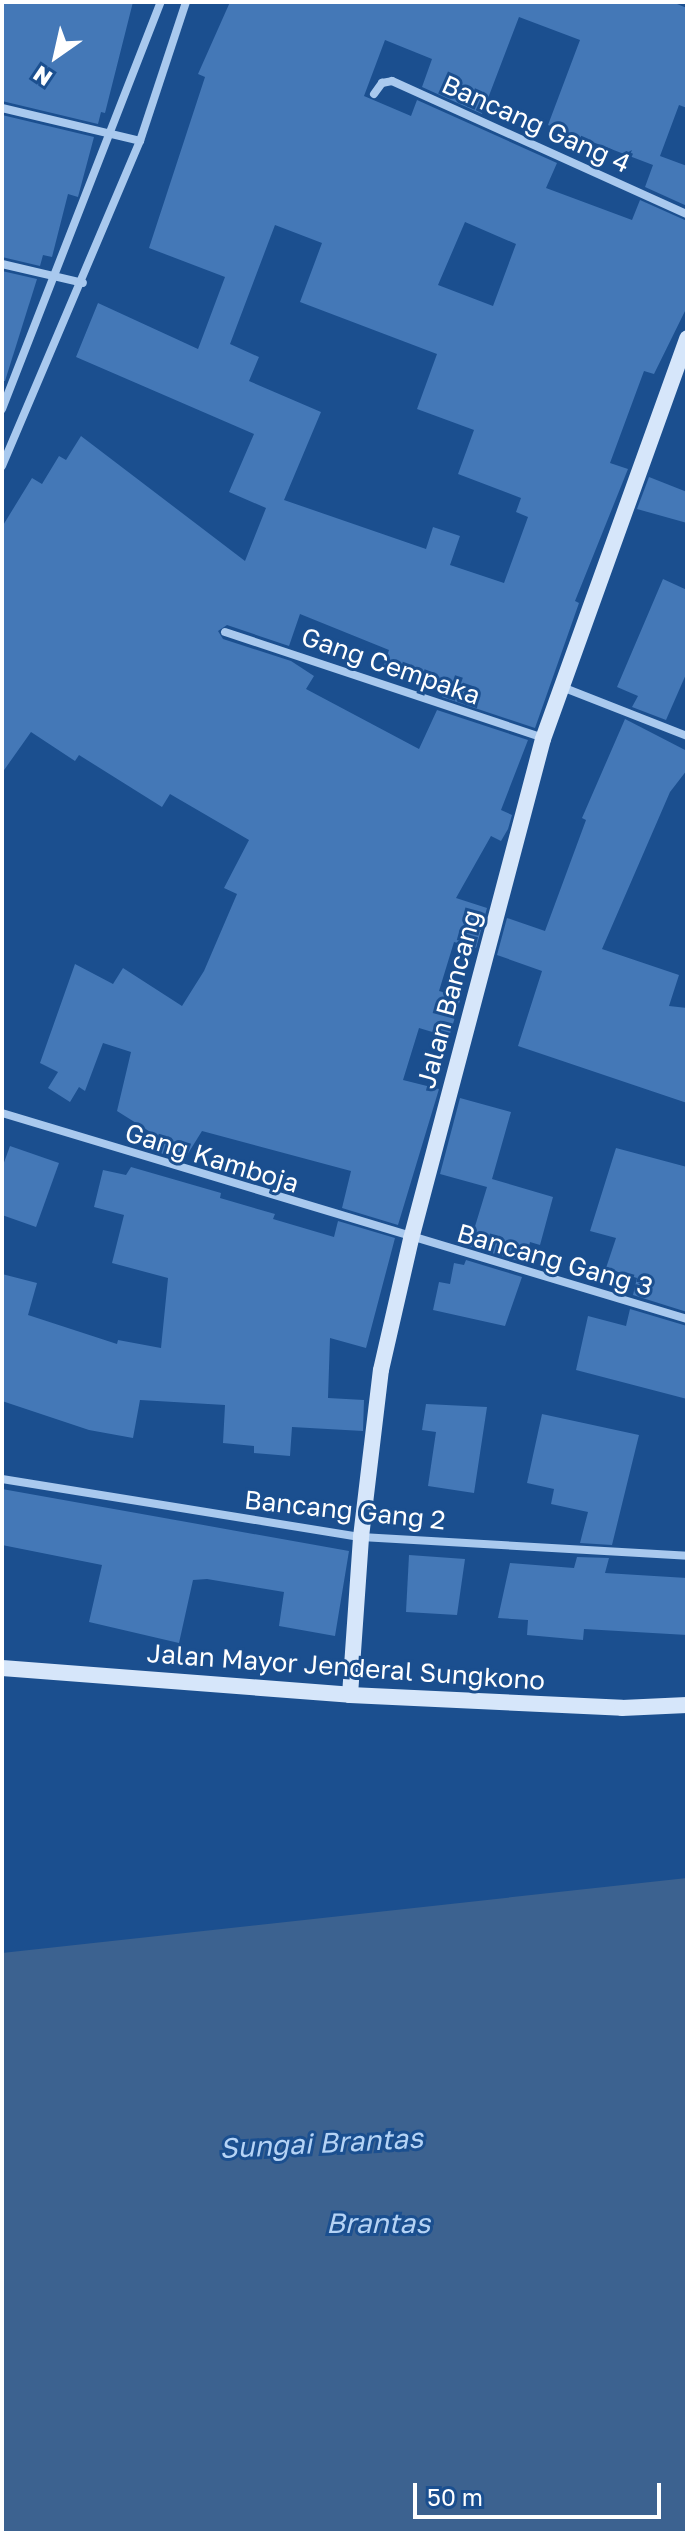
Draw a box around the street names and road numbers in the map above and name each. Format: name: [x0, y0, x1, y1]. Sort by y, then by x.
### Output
street label: Bancang Gang 4: [437, 69, 635, 179]
street label: Gang Cempaka: [297, 621, 485, 711]
street label: Jalan Bancang: [410, 906, 488, 1092]
street label: Gang Kamboja: [121, 1117, 303, 1199]
street label: Bancang Gang 3: [454, 1217, 656, 1303]
street label: Bancang Gang 2: [243, 1484, 447, 1536]
street label: Jalan Mayor Jenderal Sungkono: [146, 1638, 546, 1696]

